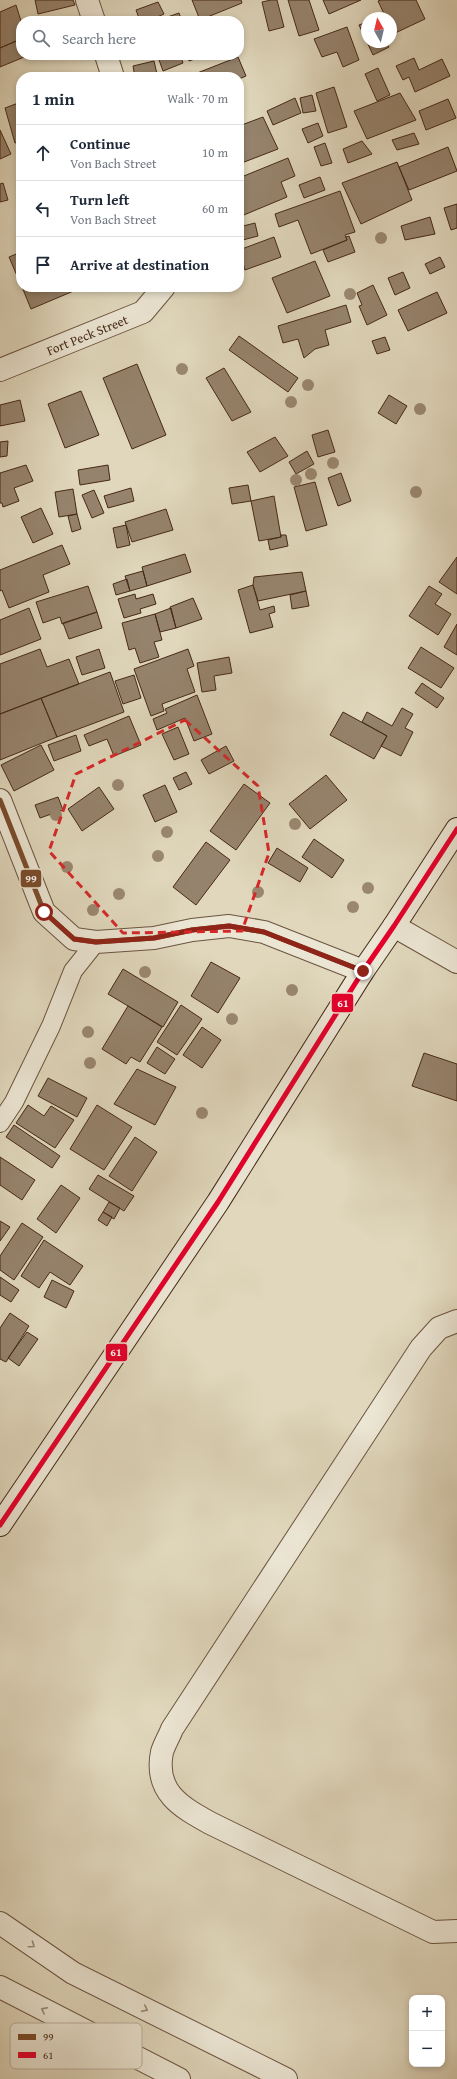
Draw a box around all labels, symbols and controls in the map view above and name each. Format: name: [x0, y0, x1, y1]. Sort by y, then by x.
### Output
north arrow: [361, 12, 397, 48]
search box: [16, 16, 244, 60]
icon: search: [30, 27, 52, 49]
text: Search here: [62, 28, 136, 49]
text: 1 min: [32, 86, 74, 111]
text: Walk · 70 m: [167, 89, 228, 108]
text: Continue: [70, 133, 131, 154]
icon: ahead: [32, 142, 54, 164]
text: 10 m: [202, 143, 228, 162]
text: Von Bach Street: [70, 154, 157, 173]
text: Turn left: [70, 189, 129, 210]
icon: left: [32, 198, 54, 220]
text: 60 m: [202, 199, 228, 218]
text: Von Bach Street: [70, 210, 157, 229]
icon: arrive: [32, 254, 54, 276]
text: Arrive at destination: [70, 254, 209, 275]
street label: Fort Peck Street: [43, 309, 131, 360]
line badge: 99: [20, 869, 42, 888]
text: 99: [25, 871, 37, 887]
route start: [35, 903, 53, 921]
route end: [354, 962, 372, 980]
line badge: 61: [331, 993, 354, 1013]
text: 61: [337, 995, 349, 1011]
line badge: 61: [105, 1343, 128, 1362]
text: 61: [110, 1344, 122, 1360]
one-way arrow: [28, 1940, 35, 1948]
map controls: [409, 1995, 445, 2067]
button: +: [409, 1995, 445, 2031]
one-way arrow: [141, 2004, 148, 2012]
one-way arrow: [41, 2007, 49, 2015]
legend: [10, 2023, 142, 2069]
text: 99: [43, 2029, 54, 2045]
button: −: [409, 2031, 445, 2067]
text: 61: [43, 2047, 54, 2063]

